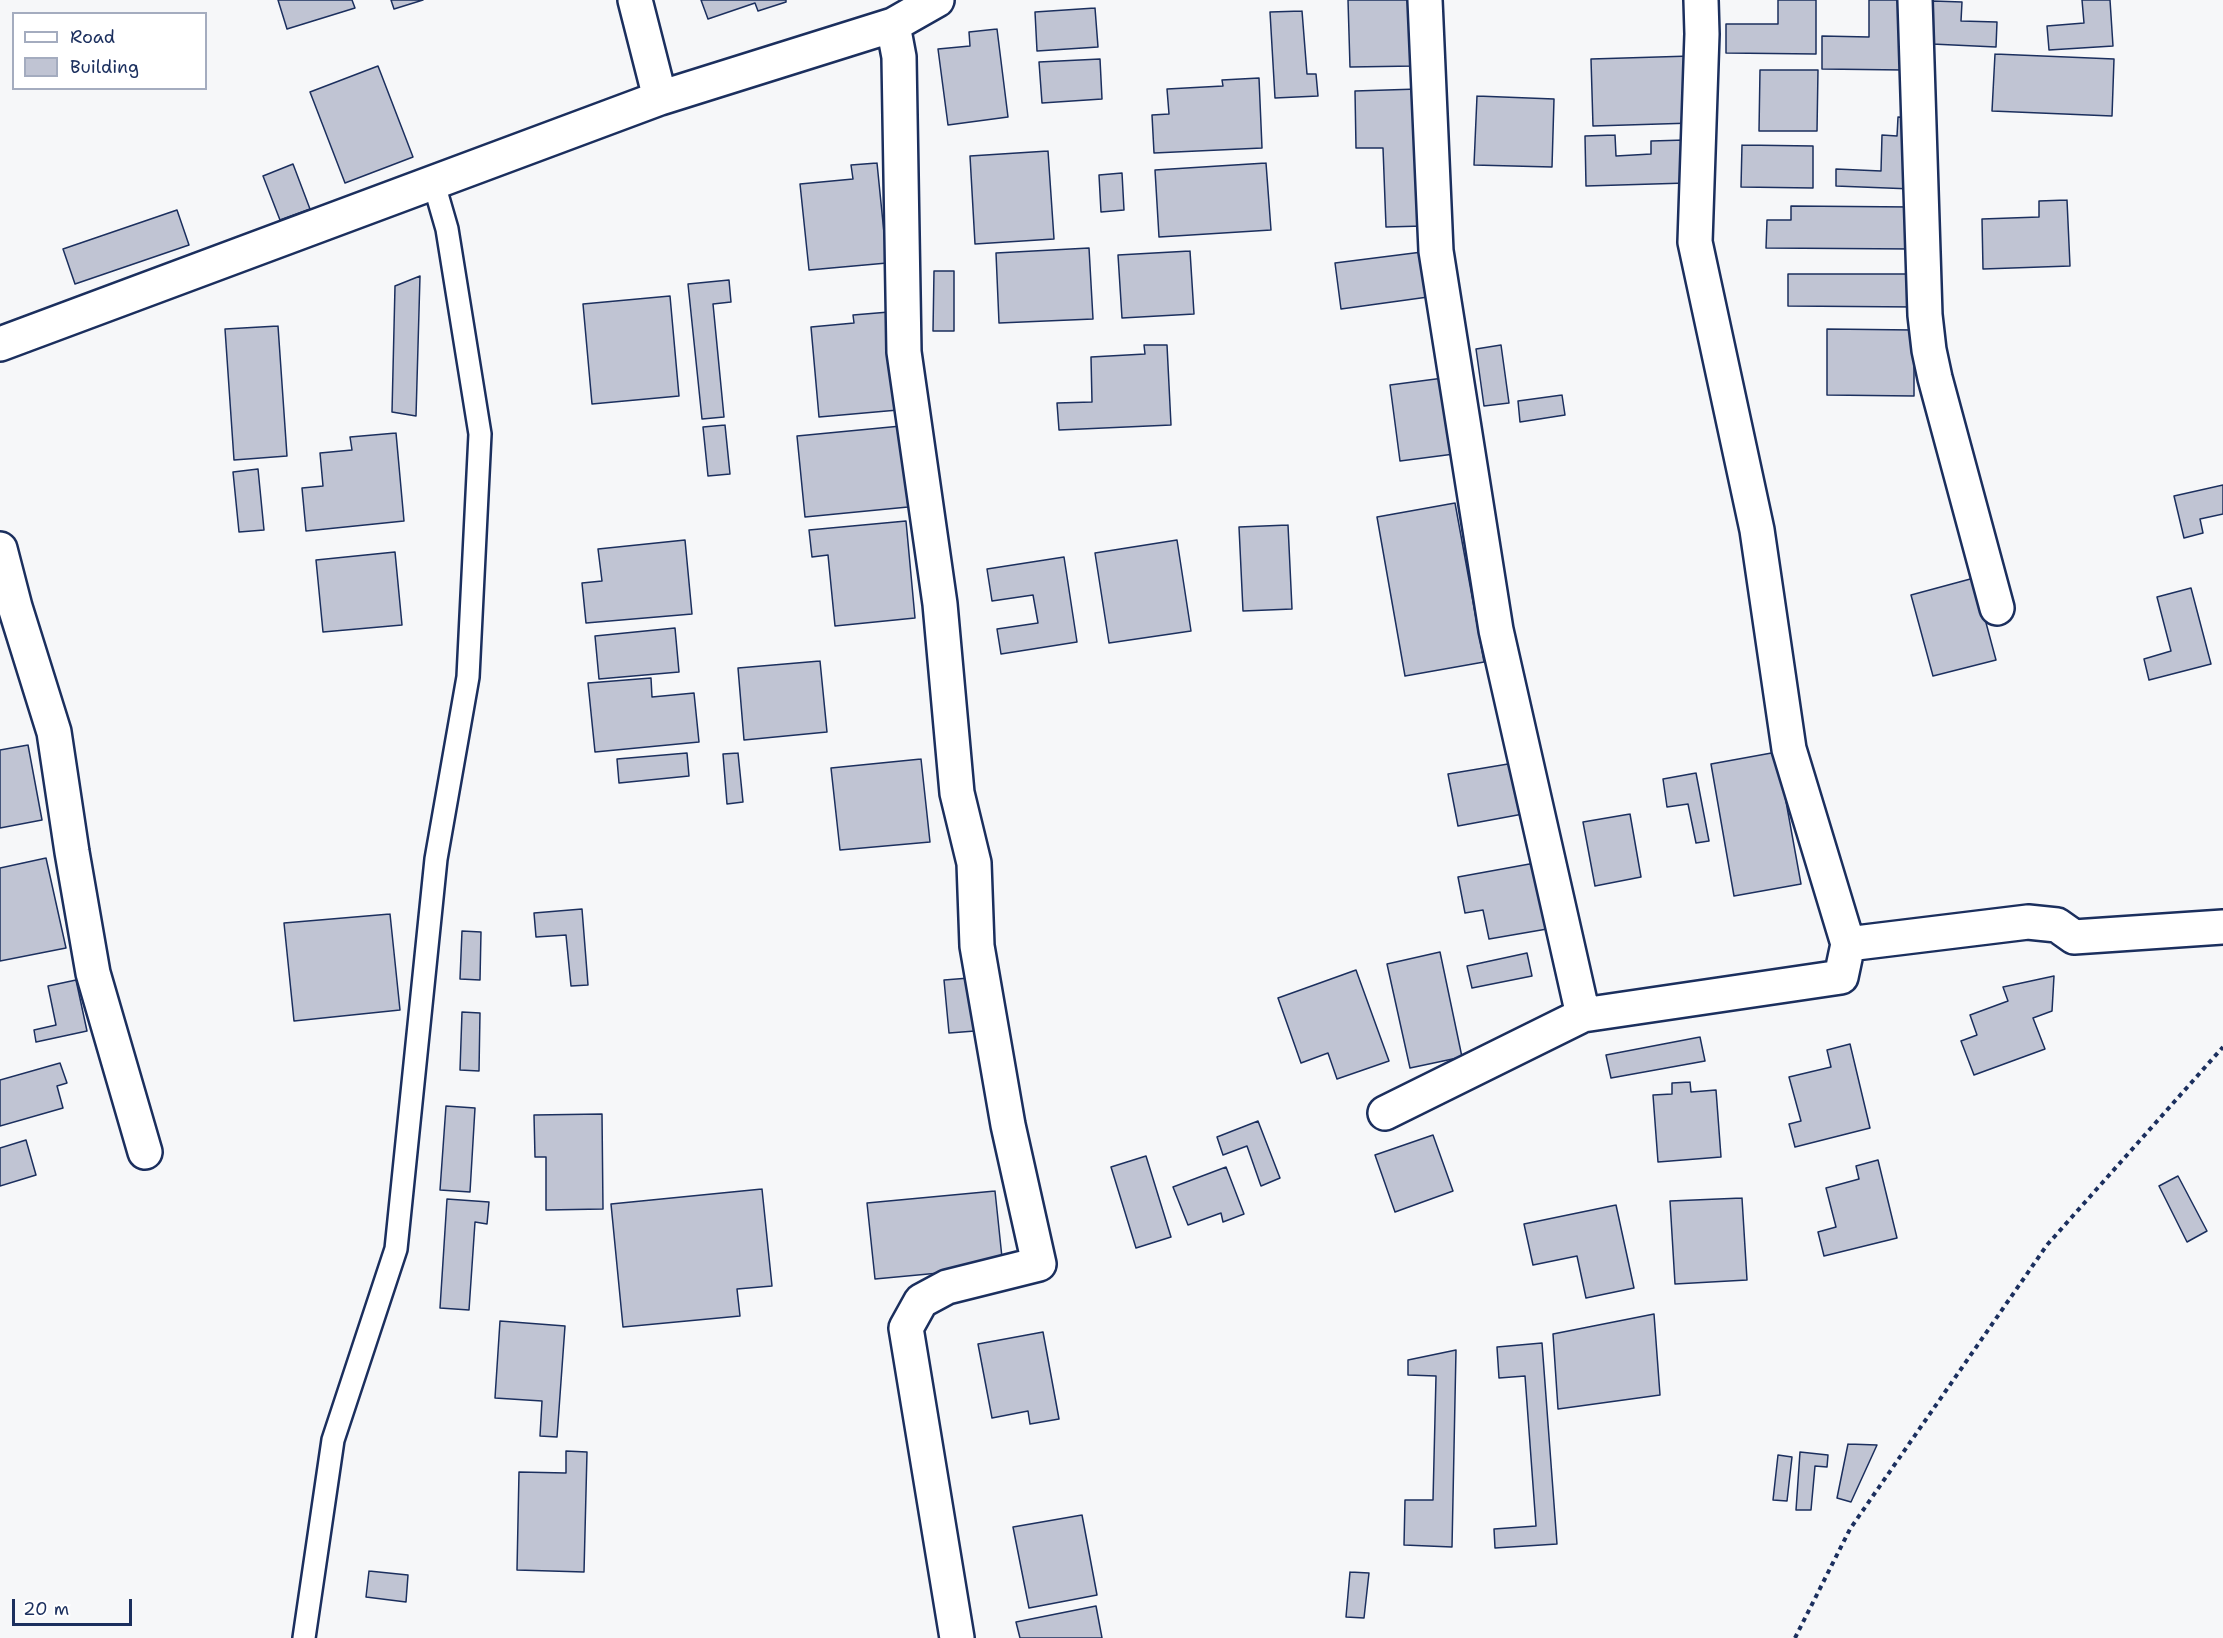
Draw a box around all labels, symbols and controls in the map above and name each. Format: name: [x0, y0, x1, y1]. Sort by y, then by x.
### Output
legend: [12, 12, 207, 90]
text: Road: [70, 25, 115, 49]
text: Building: [70, 55, 139, 79]
scale bar: [15, 1587, 135, 1625]
text: 20 m: [23, 1597, 69, 1621]

